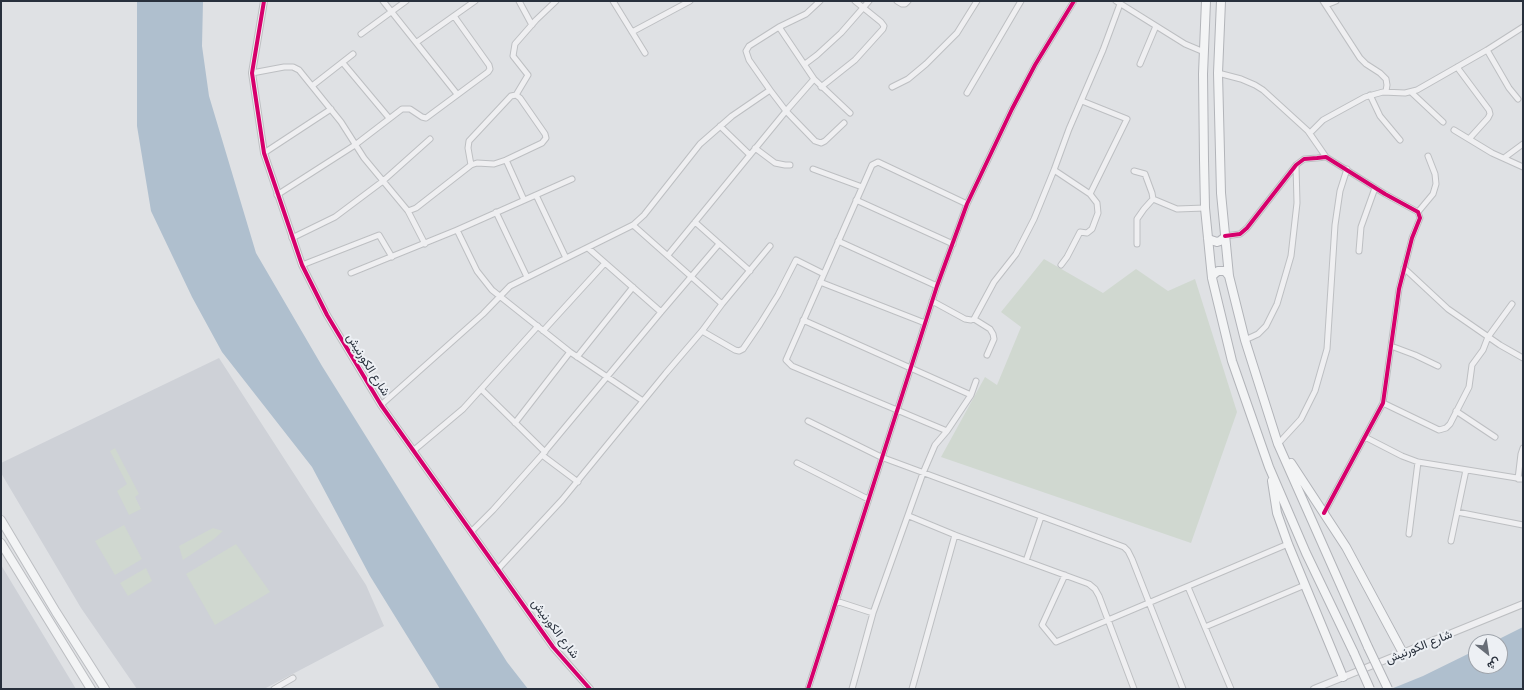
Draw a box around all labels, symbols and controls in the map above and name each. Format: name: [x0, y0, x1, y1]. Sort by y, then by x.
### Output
street label: شارع الكورنيش: [343, 331, 393, 399]
street label: شارع الكورنيش: [528, 596, 582, 662]
street label: شارع الكورنيش: [1384, 627, 1454, 667]
north arrow: [1468, 634, 1508, 674]
text: ش: [1485, 655, 1503, 673]

